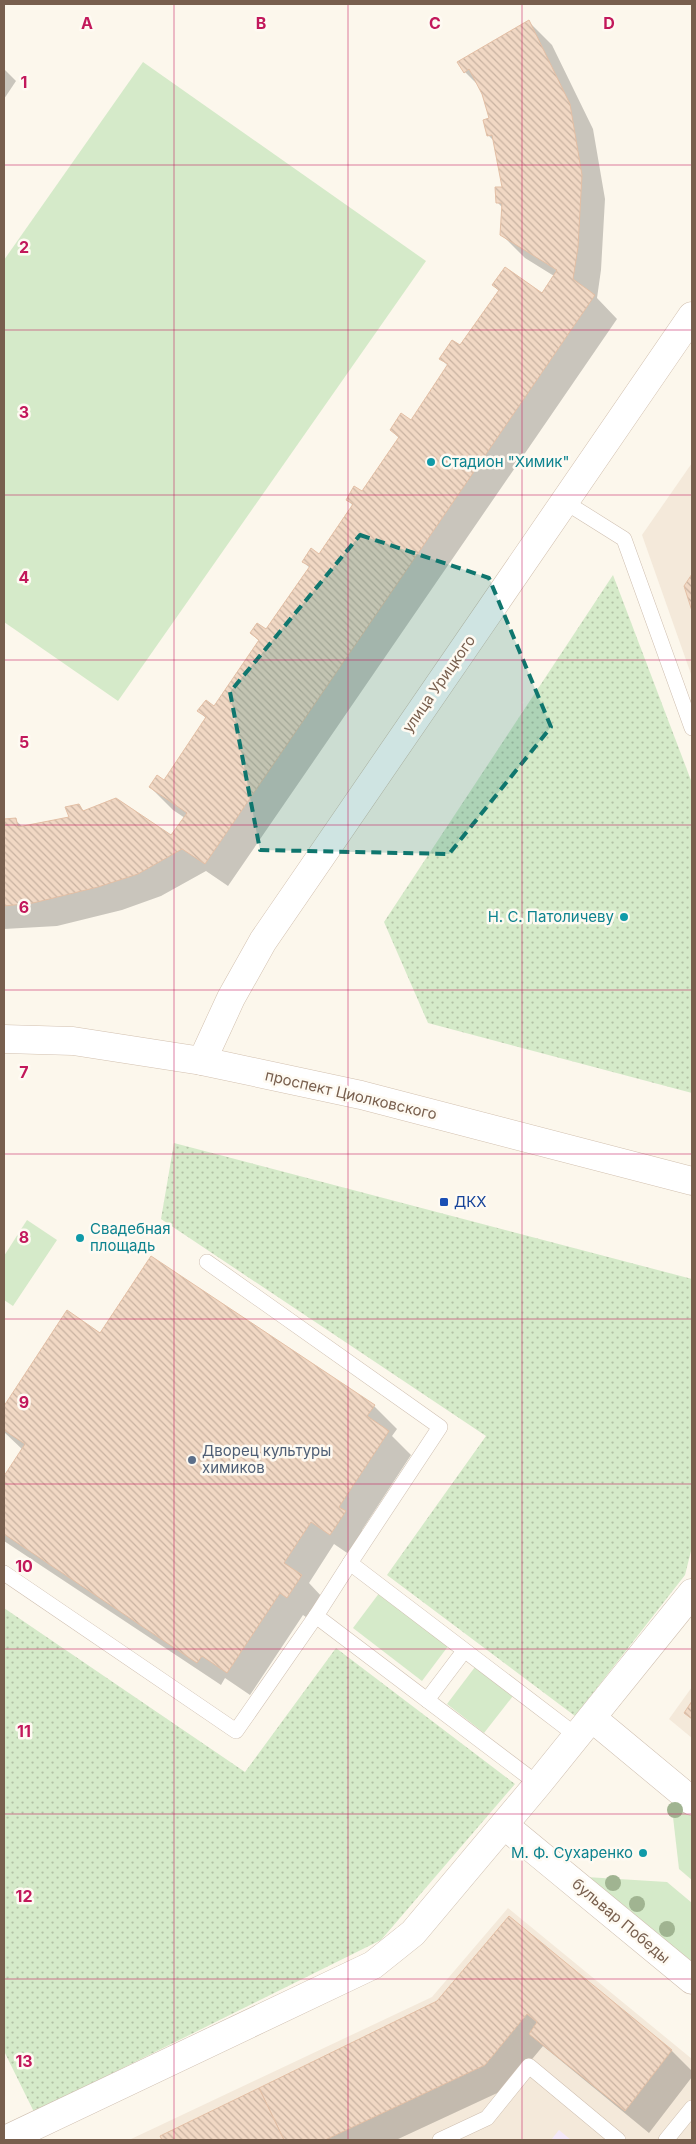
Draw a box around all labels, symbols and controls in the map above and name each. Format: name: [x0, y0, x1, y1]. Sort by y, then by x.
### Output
text: A: [81, 13, 93, 33]
text: B: [256, 13, 266, 33]
text: C: [429, 13, 441, 33]
text: D: [603, 13, 615, 33]
text: 1: [21, 72, 27, 92]
text: 2: [19, 237, 29, 257]
text: 3: [19, 402, 29, 422]
place label: Стадион "Химик": [441, 452, 569, 471]
marker: Стадион "Химик": [425, 456, 437, 468]
text: 4: [19, 567, 30, 587]
street label: улица Урицкого: [398, 631, 479, 736]
text: 5: [19, 732, 29, 752]
text: 6: [19, 897, 29, 917]
place label: Н. С. Патоличеву: [488, 907, 615, 926]
marker: Н. С. Патоличеву: [618, 911, 630, 923]
text: 7: [19, 1062, 29, 1082]
street label: проспект Циолковского: [263, 1065, 439, 1124]
place label: ДКХ: [454, 1192, 487, 1211]
marker: ДКХ: [438, 1196, 450, 1208]
place label: Свадебная площадь: [90, 1219, 171, 1255]
text: 8: [19, 1227, 29, 1247]
marker: Свадебная площадь: [74, 1232, 86, 1244]
text: 9: [19, 1392, 29, 1412]
place label: Дворец культуры химиков: [202, 1441, 331, 1477]
marker: Дворец культуры химиков: [186, 1454, 198, 1466]
text: 10: [15, 1556, 33, 1576]
text: 11: [17, 1721, 31, 1741]
place label: М. Ф. Сухаренко: [511, 1843, 633, 1862]
marker: М. Ф. Сухаренко: [637, 1847, 649, 1859]
street label: бульвар Победы: [568, 1874, 674, 1967]
text: 12: [16, 1886, 32, 1906]
text: 13: [15, 2051, 33, 2071]

